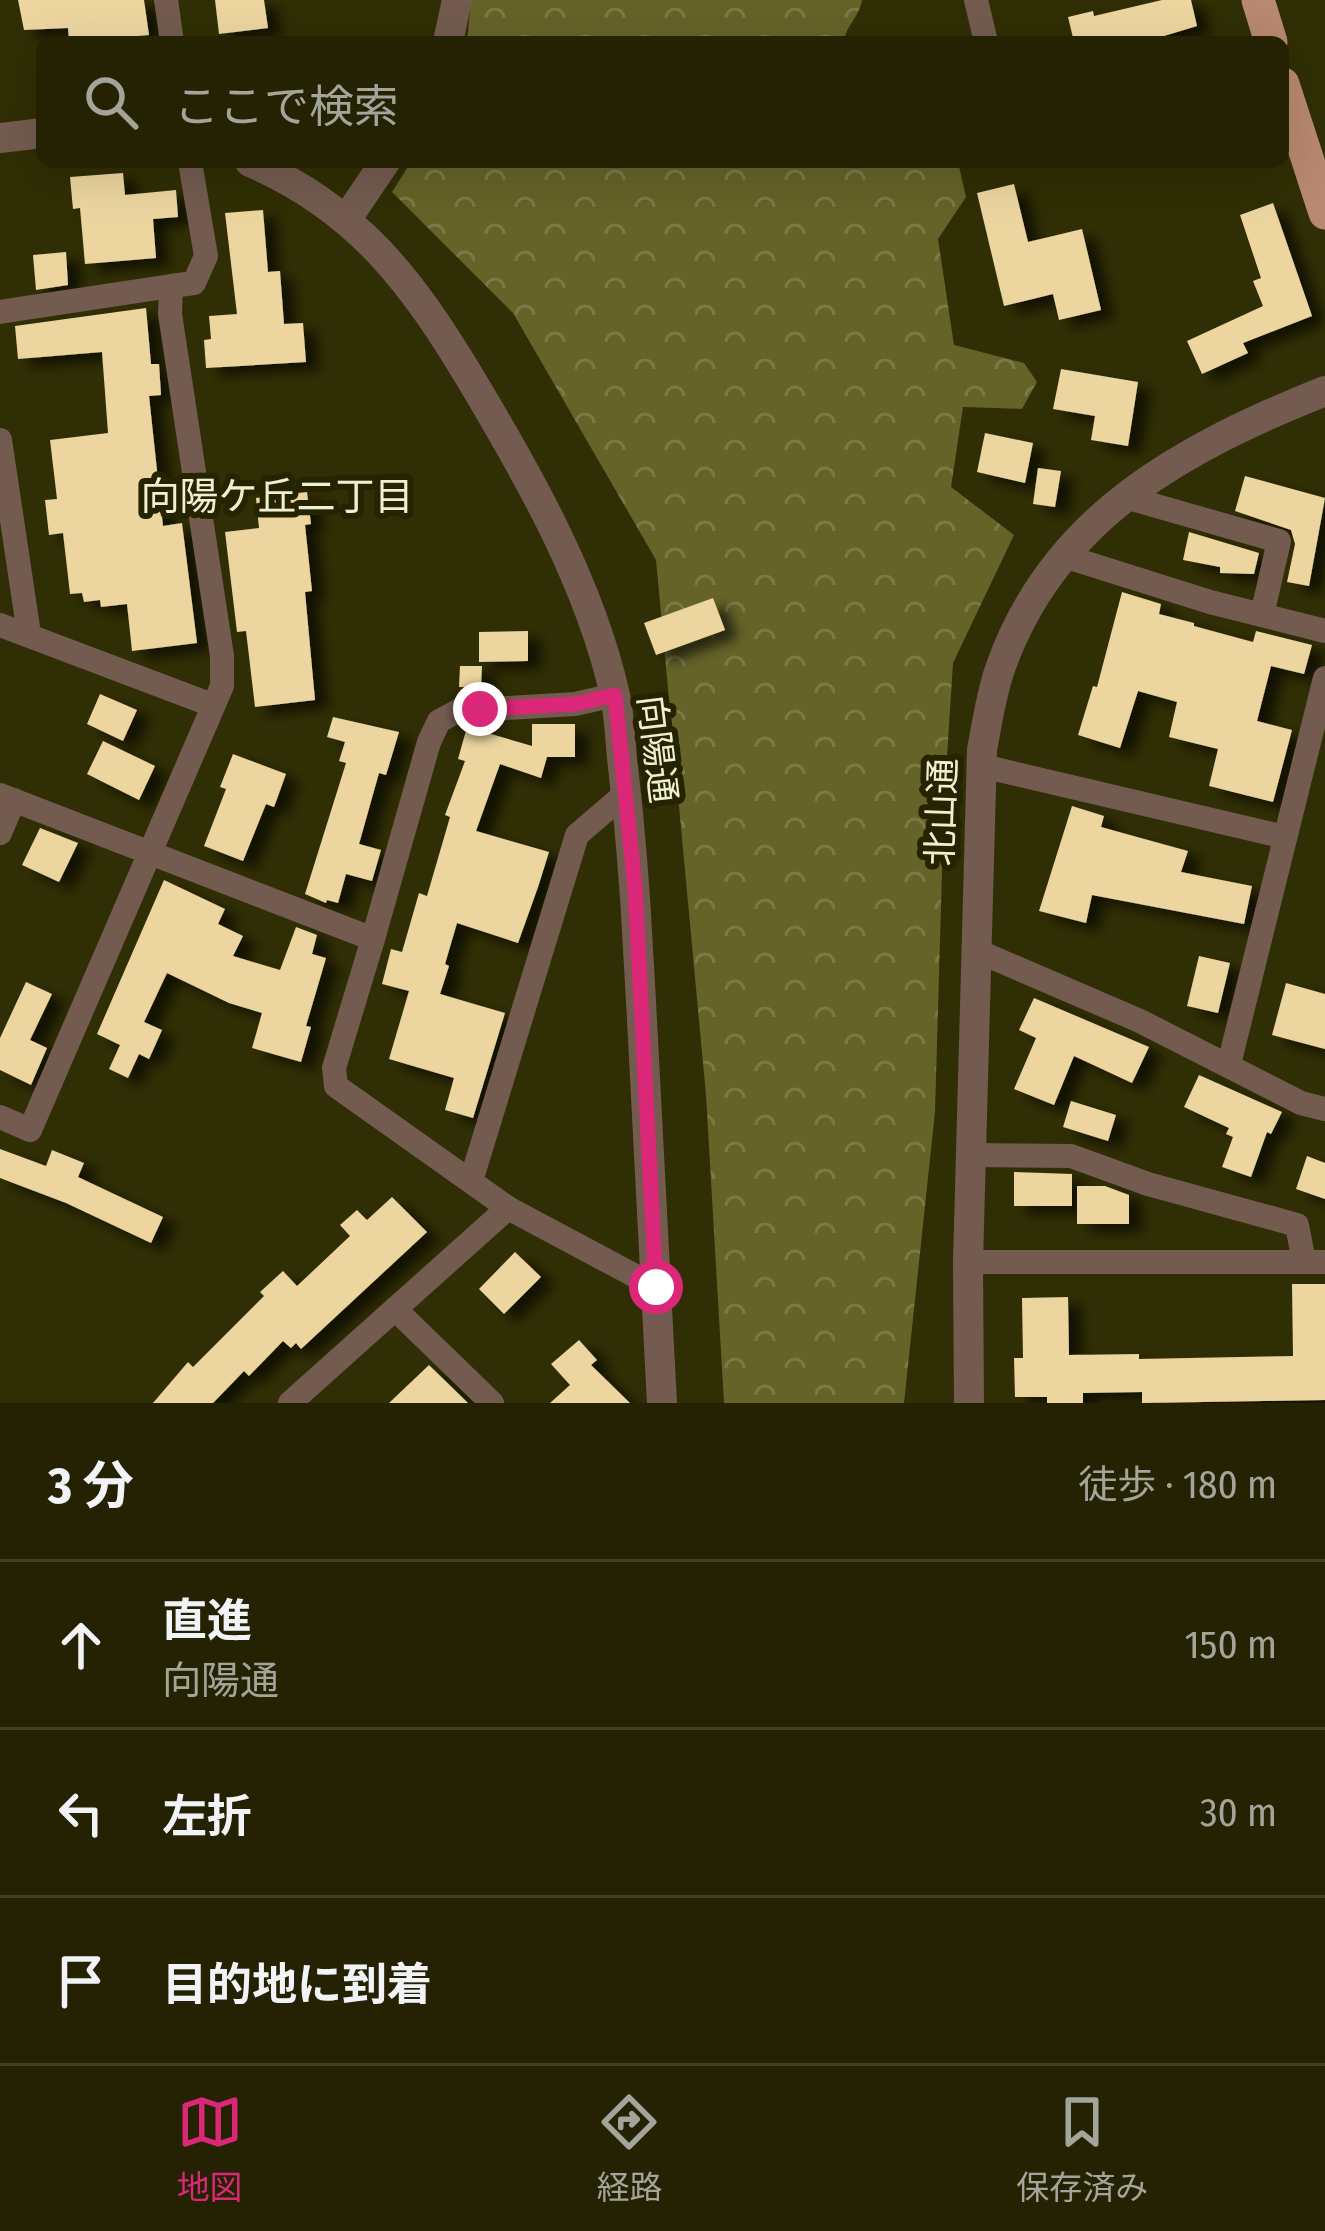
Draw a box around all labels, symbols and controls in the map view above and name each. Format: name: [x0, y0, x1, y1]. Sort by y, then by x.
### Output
search box: [36, 36, 1289, 168]
icon: search: [78, 69, 144, 135]
text: ここで検索: [174, 80, 399, 134]
district label: 向陽ケ丘二丁目: [140, 474, 414, 520]
route end: [453, 682, 507, 736]
street label: 向陽通: [629, 693, 685, 805]
street label: 北山通: [918, 757, 966, 867]
route start: [629, 1260, 683, 1314]
text: 3 分: [48, 1455, 134, 1517]
text: 徒歩 · 180 m: [1078, 1462, 1277, 1508]
text: 直進: [162, 1594, 252, 1648]
icon: ahead: [48, 1612, 114, 1678]
text: 150 m: [1184, 1622, 1277, 1668]
text: 向陽通: [162, 1658, 279, 1704]
icon: left: [48, 1780, 114, 1846]
text: 左折: [162, 1790, 252, 1844]
text: 30 m: [1200, 1790, 1277, 1836]
icon: arrive: [48, 1948, 114, 2014]
text: 目的地に到着: [162, 1958, 432, 2012]
tab: 地図: [177, 2089, 243, 2209]
tab: 経路: [596, 2089, 662, 2209]
tab: 保存済み: [1016, 2089, 1148, 2209]

